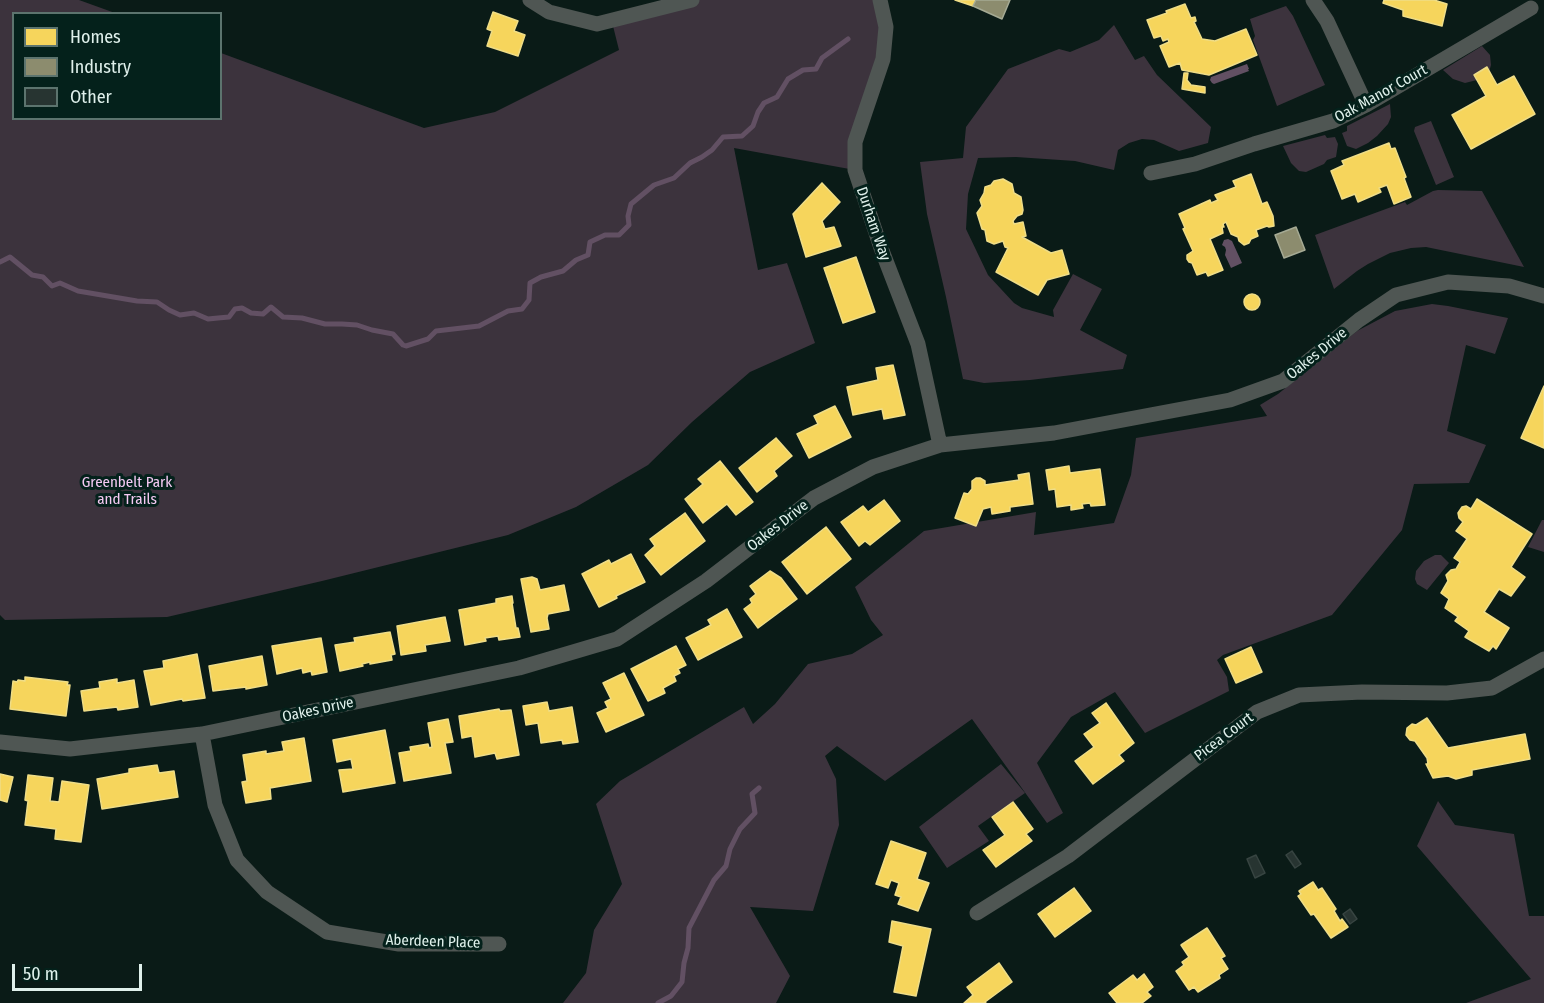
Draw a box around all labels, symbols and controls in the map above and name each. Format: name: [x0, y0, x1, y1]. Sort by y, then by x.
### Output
legend: [12, 12, 222, 120]
text: Homes: [70, 26, 121, 48]
text: Industry: [70, 56, 131, 78]
street label: Oak Manor Court: [1332, 61, 1430, 127]
text: Other: [70, 86, 112, 108]
street label: Durham Way: [852, 185, 894, 263]
street label: Oakes Drive: [1283, 324, 1351, 384]
park label: Greenbelt Park and Trails: [82, 474, 172, 509]
street label: Oakes Drive: [744, 497, 812, 555]
street label: Oakes Drive: [281, 694, 355, 726]
street label: Picea Court: [1191, 709, 1257, 765]
street label: Aberdeen Place: [385, 931, 481, 953]
scale bar: [15, 952, 146, 990]
text: 50 m: [23, 963, 59, 985]

